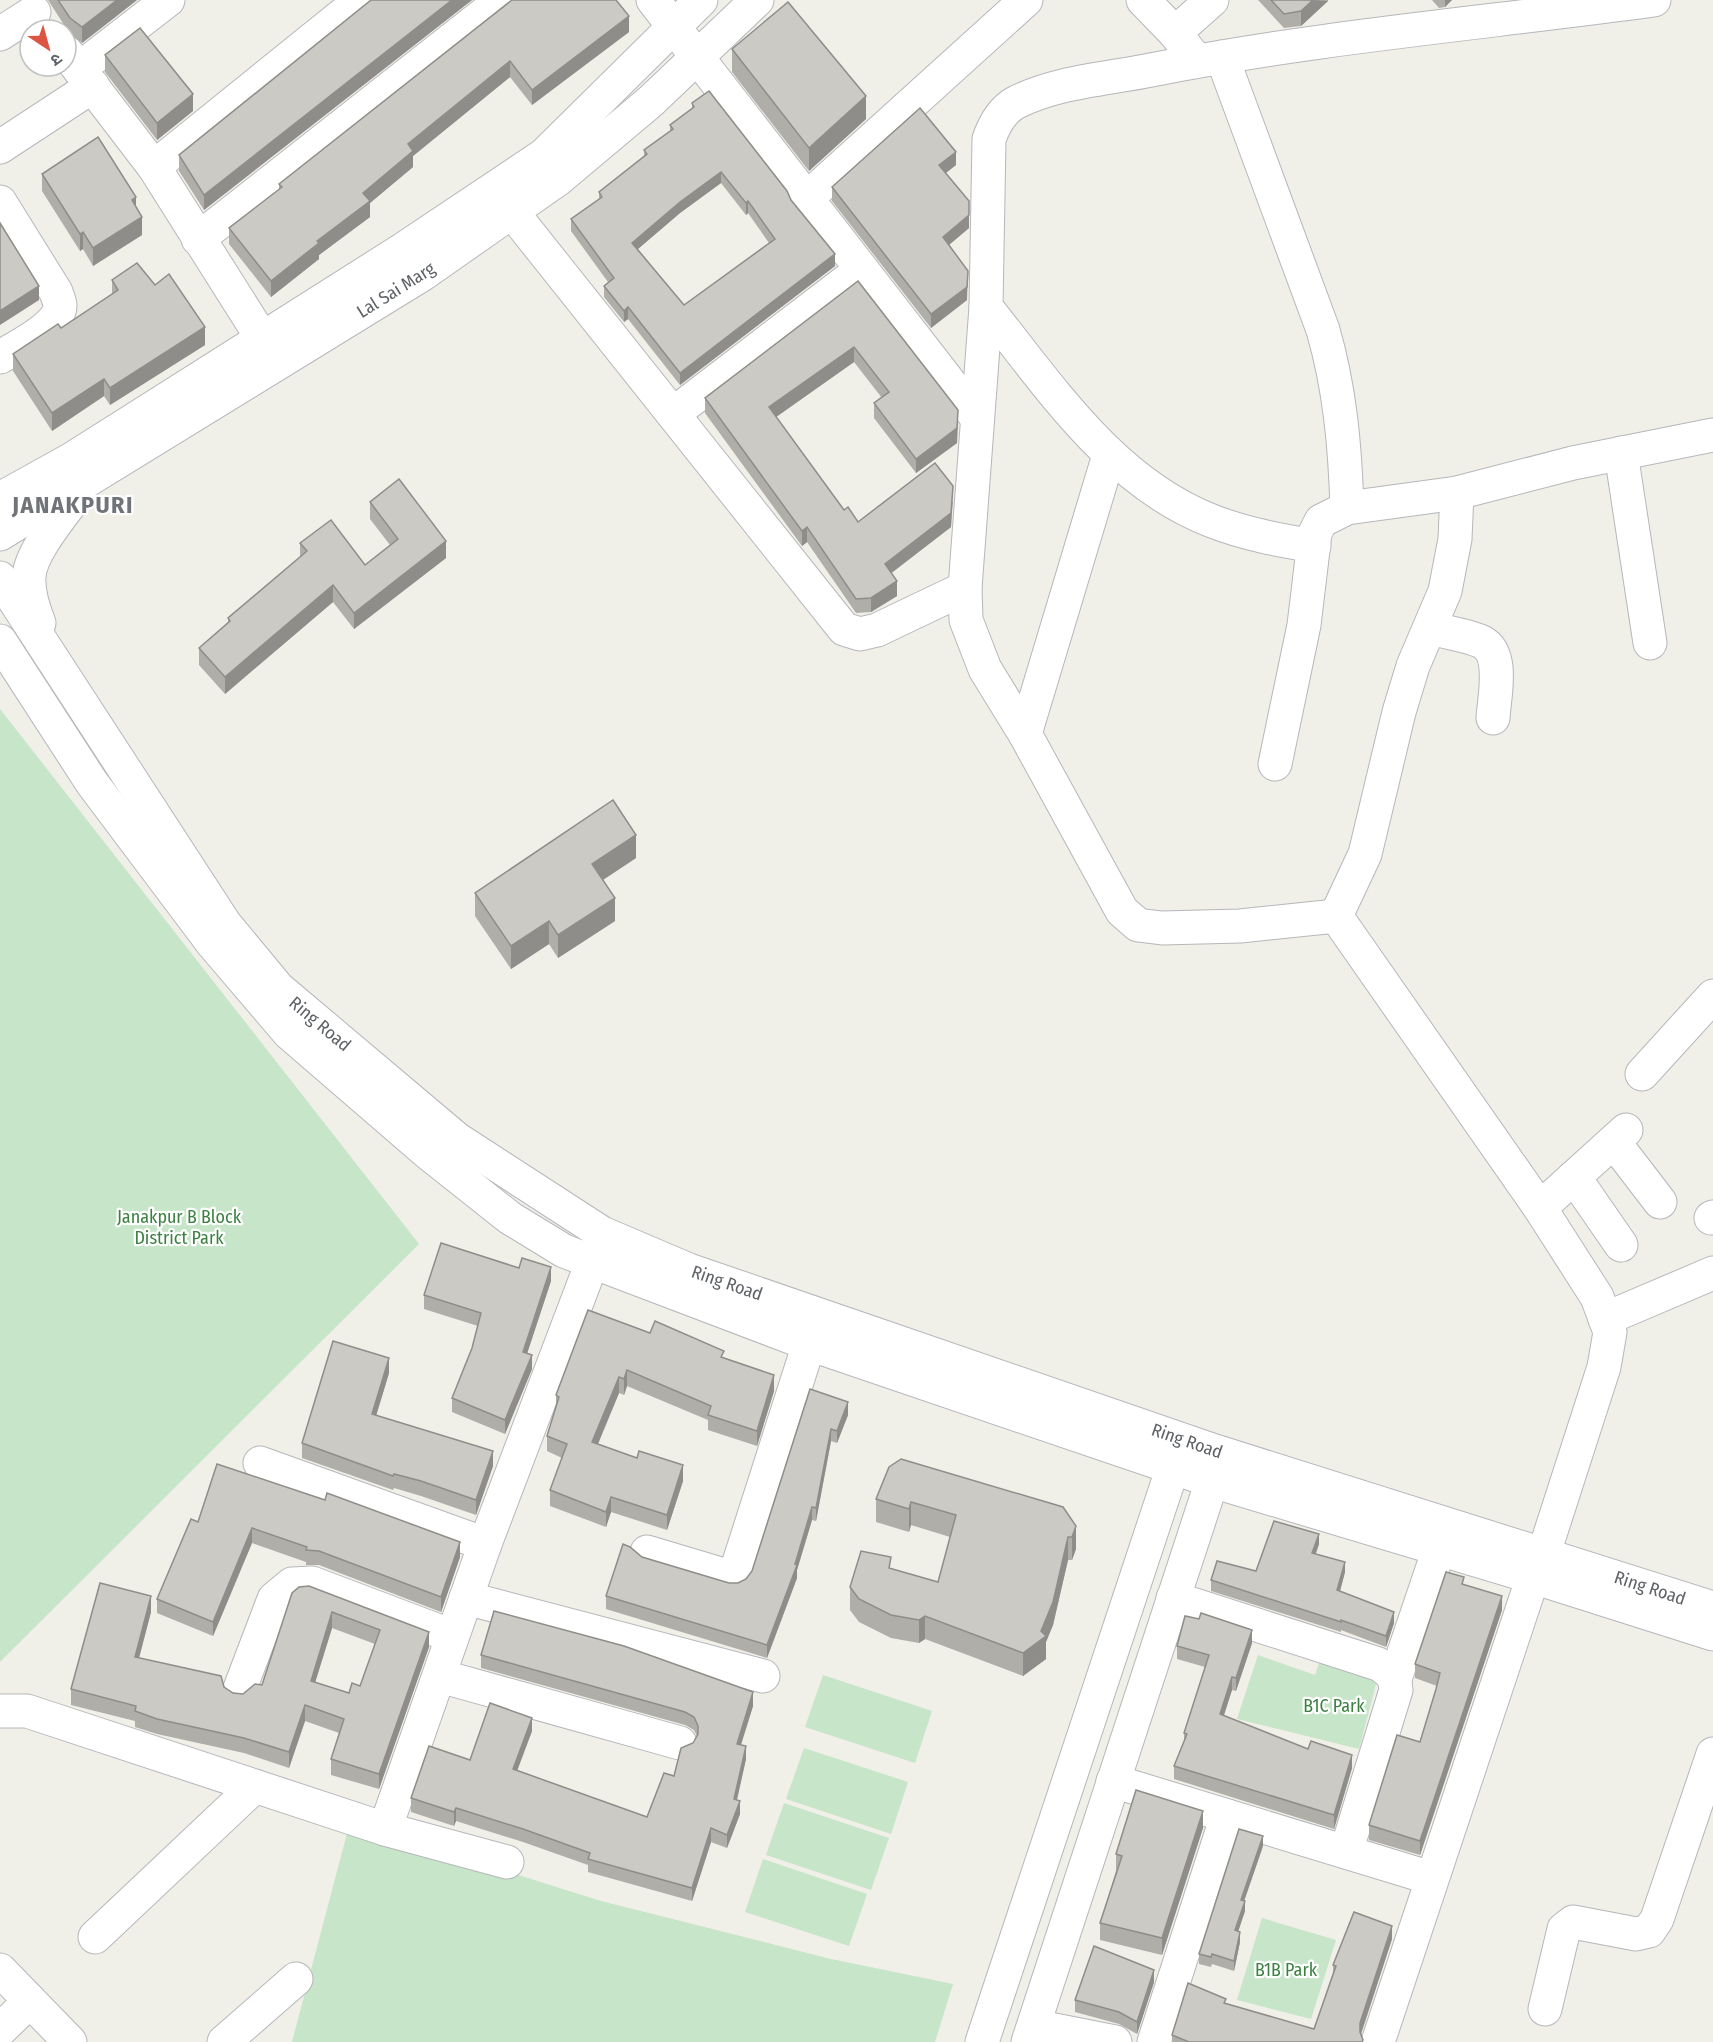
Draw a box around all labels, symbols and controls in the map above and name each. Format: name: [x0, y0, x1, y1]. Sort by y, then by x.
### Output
north arrow: [18, 18, 78, 78]
text: उ: [47, 49, 66, 71]
street label: Lal Sai Marg: [353, 257, 440, 323]
district label: JANAKPURI: [11, 491, 134, 519]
street label: Ring Road: [285, 992, 355, 1056]
park label: Janakpur B Block District Park: [117, 1206, 242, 1249]
street label: Ring Road: [689, 1261, 765, 1305]
street label: Ring Road: [1149, 1419, 1225, 1463]
street label: Ring Road: [1611, 1566, 1689, 1610]
park label: B1C Park: [1303, 1695, 1365, 1717]
park label: B1B Park: [1255, 1959, 1318, 1981]

